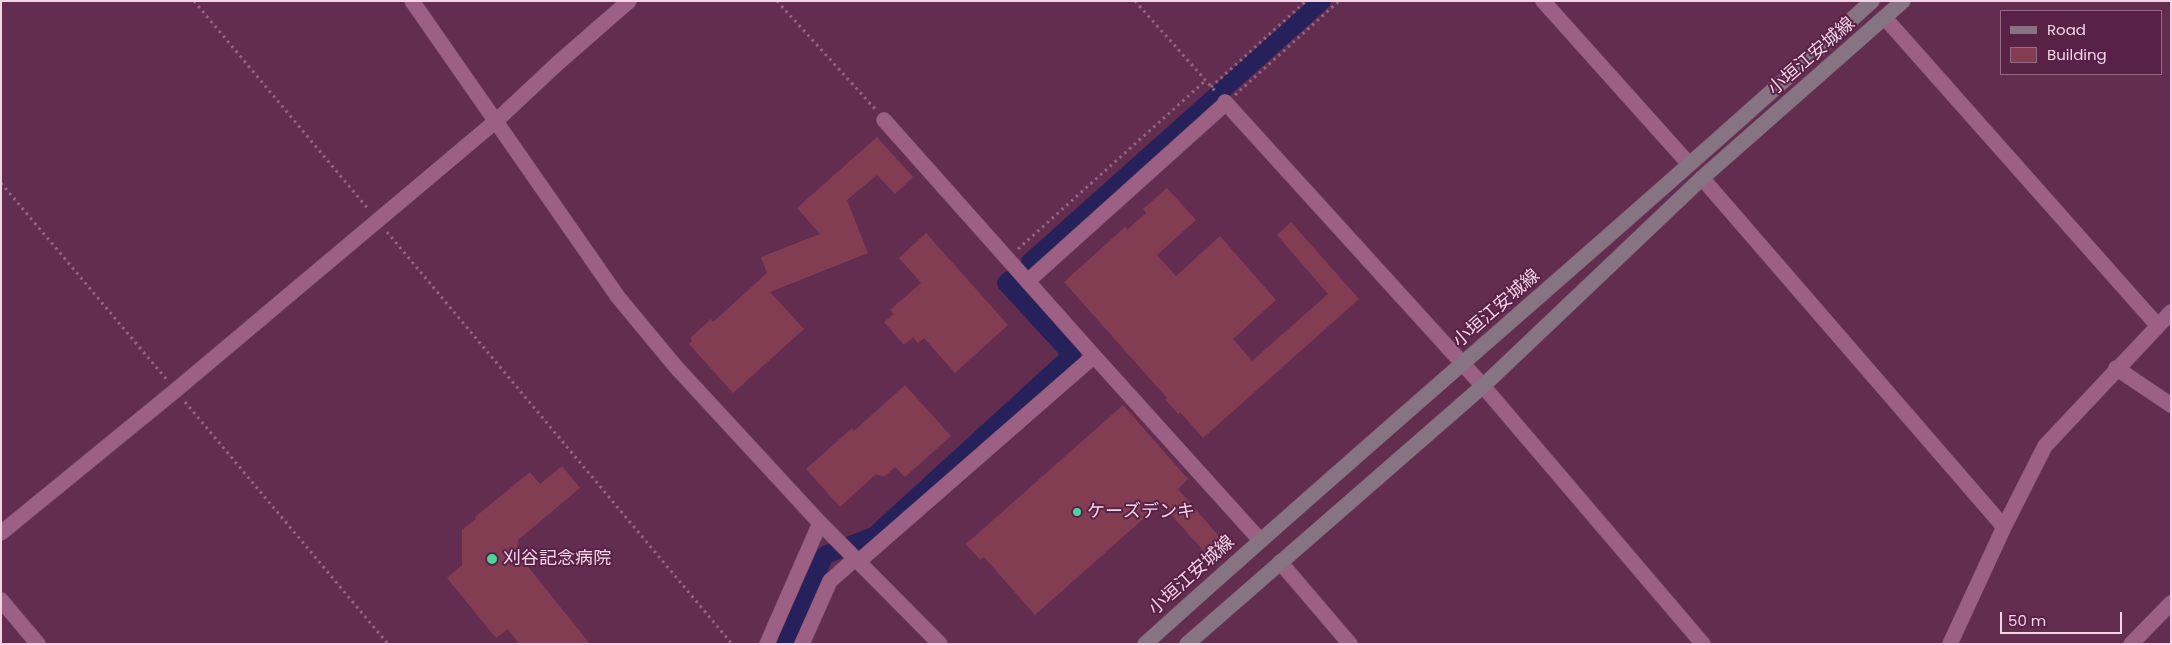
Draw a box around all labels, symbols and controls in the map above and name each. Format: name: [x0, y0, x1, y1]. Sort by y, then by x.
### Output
legend: [2000, 10, 2162, 75]
street label: 小垣江安城線: [1764, 13, 1860, 101]
text: Road: [2047, 19, 2086, 40]
text: Building: [2047, 44, 2107, 65]
street label: 小垣江安城線: [1449, 265, 1545, 353]
place label: ケーズデンキ: [1087, 501, 1195, 523]
marker: ケーズデンキ: [1071, 506, 1083, 518]
street label: 小垣江安城線: [1145, 532, 1239, 620]
place label: 刈谷記念病院: [503, 548, 611, 570]
marker: 刈谷記念病院: [485, 552, 499, 566]
scale bar: [2002, 602, 2124, 634]
text: 50 m: [2008, 610, 2046, 631]

